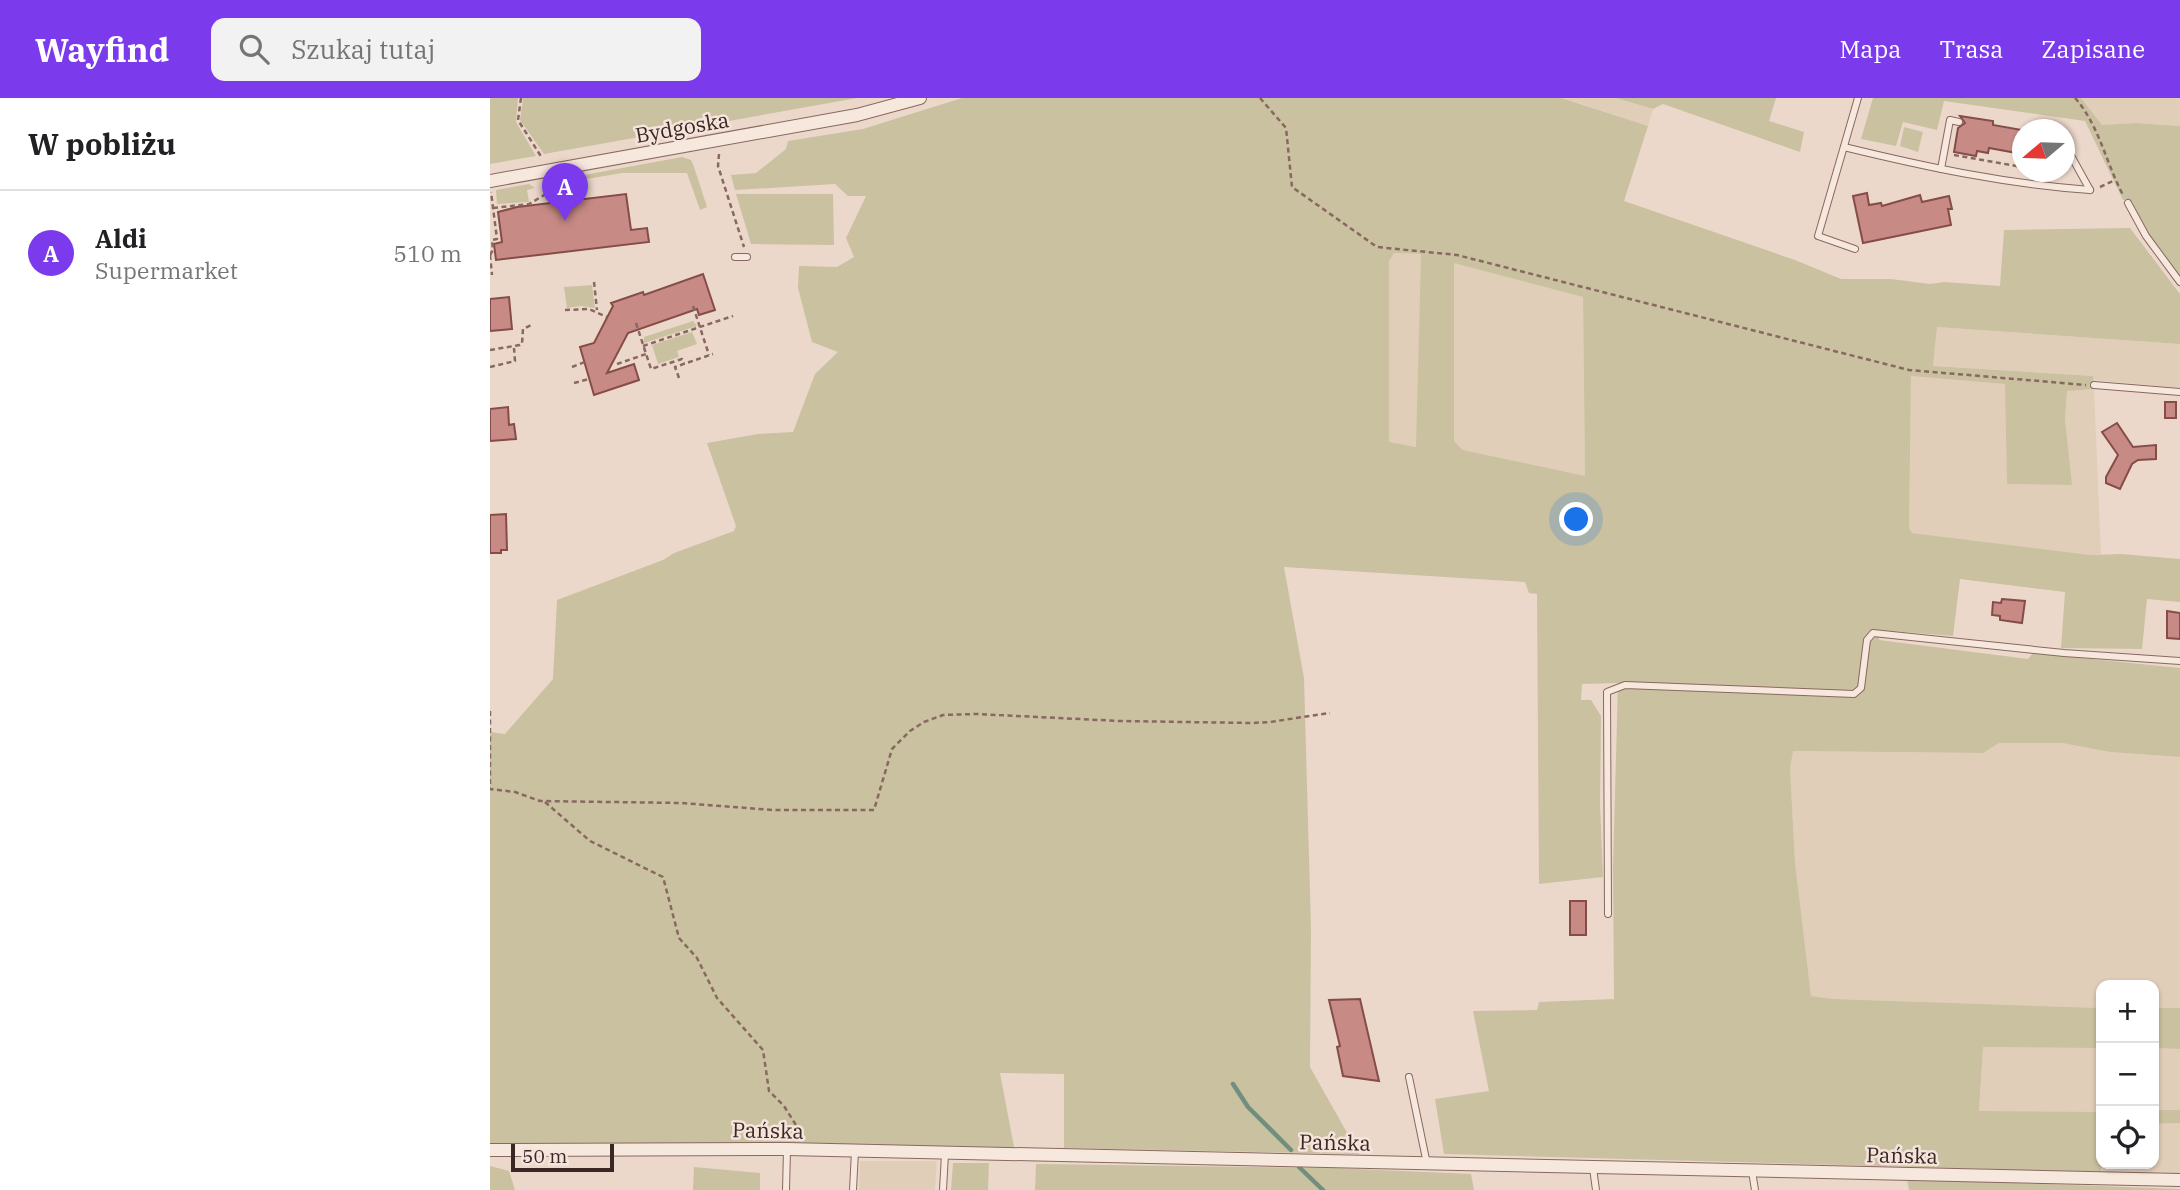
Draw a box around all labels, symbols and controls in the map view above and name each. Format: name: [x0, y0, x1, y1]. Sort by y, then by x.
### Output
search box: [211, 18, 701, 81]
text: Wayfind: [35, 28, 169, 71]
icon: search: [235, 30, 273, 68]
text: Szukaj tutaj: [291, 32, 436, 66]
text: Mapa: [1839, 33, 1901, 65]
text: Trasa: [1939, 33, 2003, 65]
text: Zapisane: [2041, 33, 2145, 65]
street label: Bydgoska: [633, 105, 731, 149]
north arrow: [2012, 119, 2075, 182]
text: W pobliżu: [28, 124, 176, 163]
pin: A: [542, 163, 588, 221]
text: Aldi: [95, 221, 147, 255]
text: A: [43, 238, 59, 268]
text: 510 m: [393, 238, 462, 268]
text: Supermarket: [95, 255, 238, 285]
your location: [1559, 502, 1593, 536]
map controls: [2096, 980, 2159, 1169]
button: +: [2096, 980, 2159, 1043]
button: −: [2096, 1043, 2159, 1106]
button: locate: [2096, 1106, 2159, 1169]
street label: Pańska: [732, 1115, 804, 1145]
street label: Pańska: [1299, 1127, 1371, 1157]
street label: Pańska: [1866, 1140, 1938, 1170]
scale bar: [511, 1141, 614, 1173]
text: 50 m: [522, 1144, 567, 1168]

